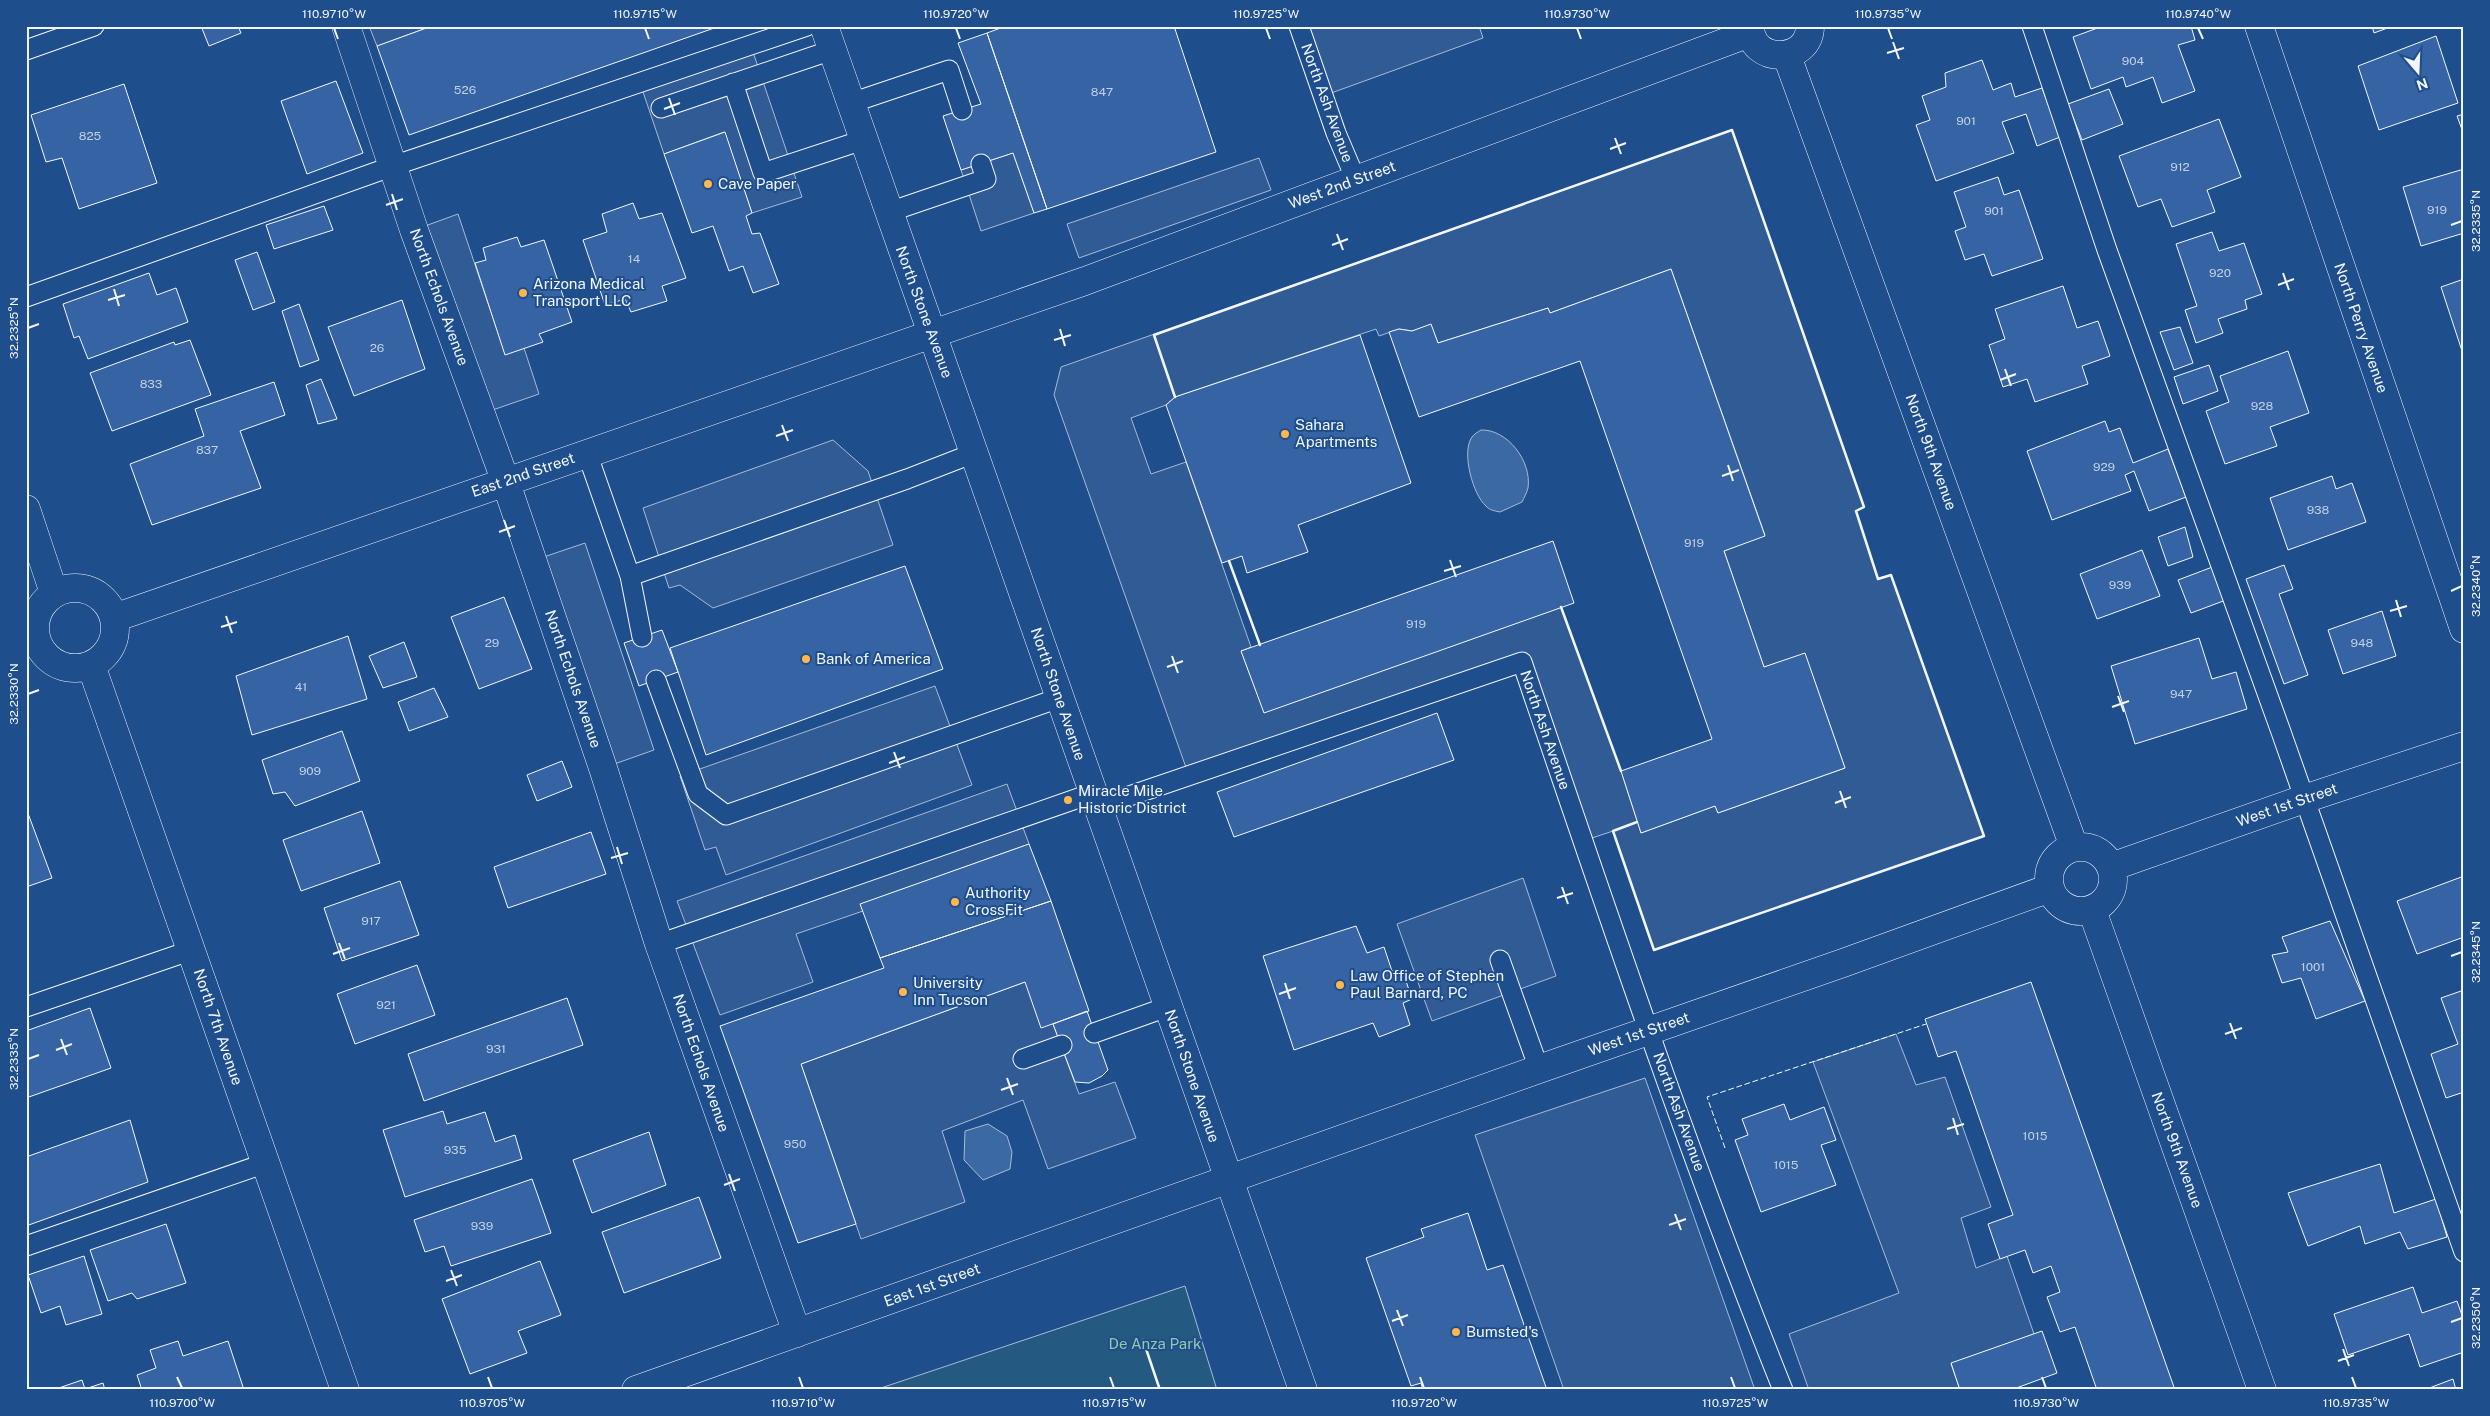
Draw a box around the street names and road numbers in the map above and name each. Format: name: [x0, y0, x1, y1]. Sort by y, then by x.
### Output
street label: North Ash Avenue: [1298, 41, 1357, 165]
street label: West 2nd Street: [1286, 157, 1398, 212]
street label: North Echols Avenue: [407, 226, 472, 368]
street label: North Stone Avenue: [893, 243, 956, 380]
street label: North Perry Avenue: [2331, 261, 2392, 395]
street label: North 9th Avenue: [1903, 391, 1960, 512]
street label: East 2nd Street: [469, 449, 577, 500]
street label: North Echols Avenue: [542, 608, 605, 750]
street label: North Stone Avenue: [1028, 625, 1089, 763]
street label: North Ash Avenue: [1517, 668, 1574, 792]
street label: West 1st Street: [2234, 779, 2340, 830]
street label: North 7th Avenue: [191, 966, 246, 1087]
street label: North Echols Avenue: [670, 992, 733, 1134]
street label: North Stone Avenue: [1162, 1007, 1223, 1145]
street label: West 1st Street: [1586, 1008, 1692, 1059]
street label: North Ash Avenue: [1650, 1050, 1709, 1174]
street label: North 9th Avenue: [2149, 1089, 2206, 1210]
street label: East 1st Street: [881, 1259, 982, 1310]

